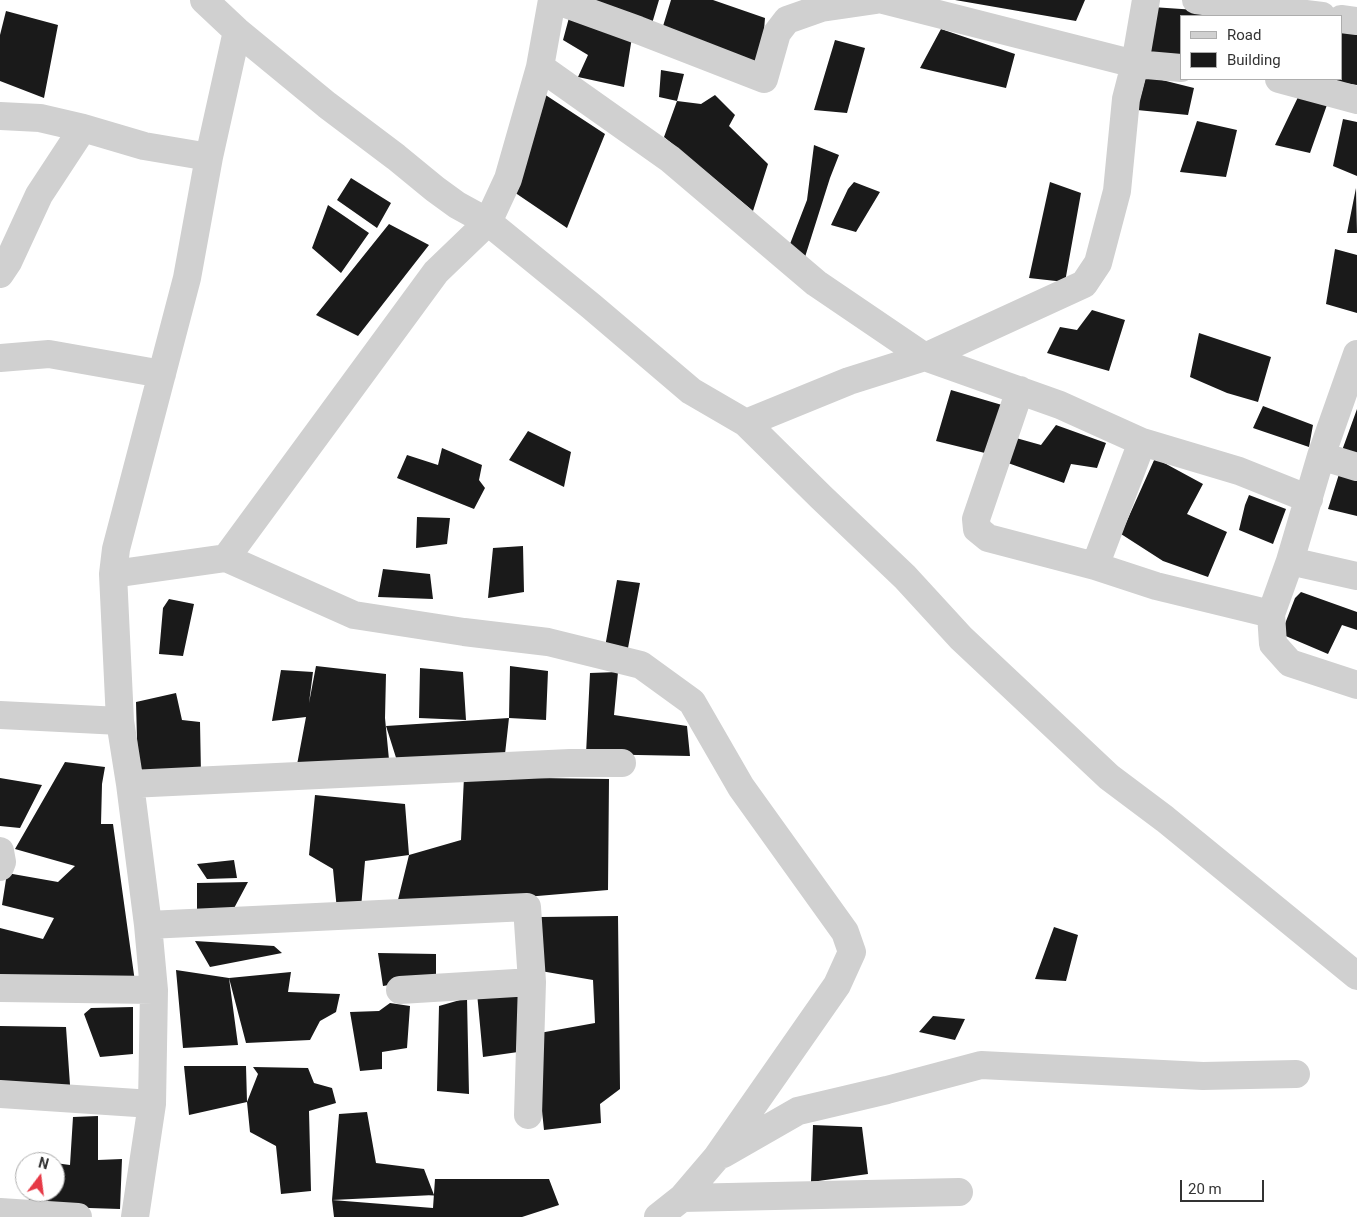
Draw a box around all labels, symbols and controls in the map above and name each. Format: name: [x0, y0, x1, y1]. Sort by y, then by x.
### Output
legend: [1180, 15, 1342, 80]
text: Road: [1227, 26, 1261, 44]
text: Building: [1227, 51, 1281, 69]
north arrow: [15, 1152, 65, 1202]
text: N: [37, 1154, 50, 1172]
scale bar: [1182, 1170, 1266, 1202]
text: 20 m: [1188, 1180, 1222, 1198]

